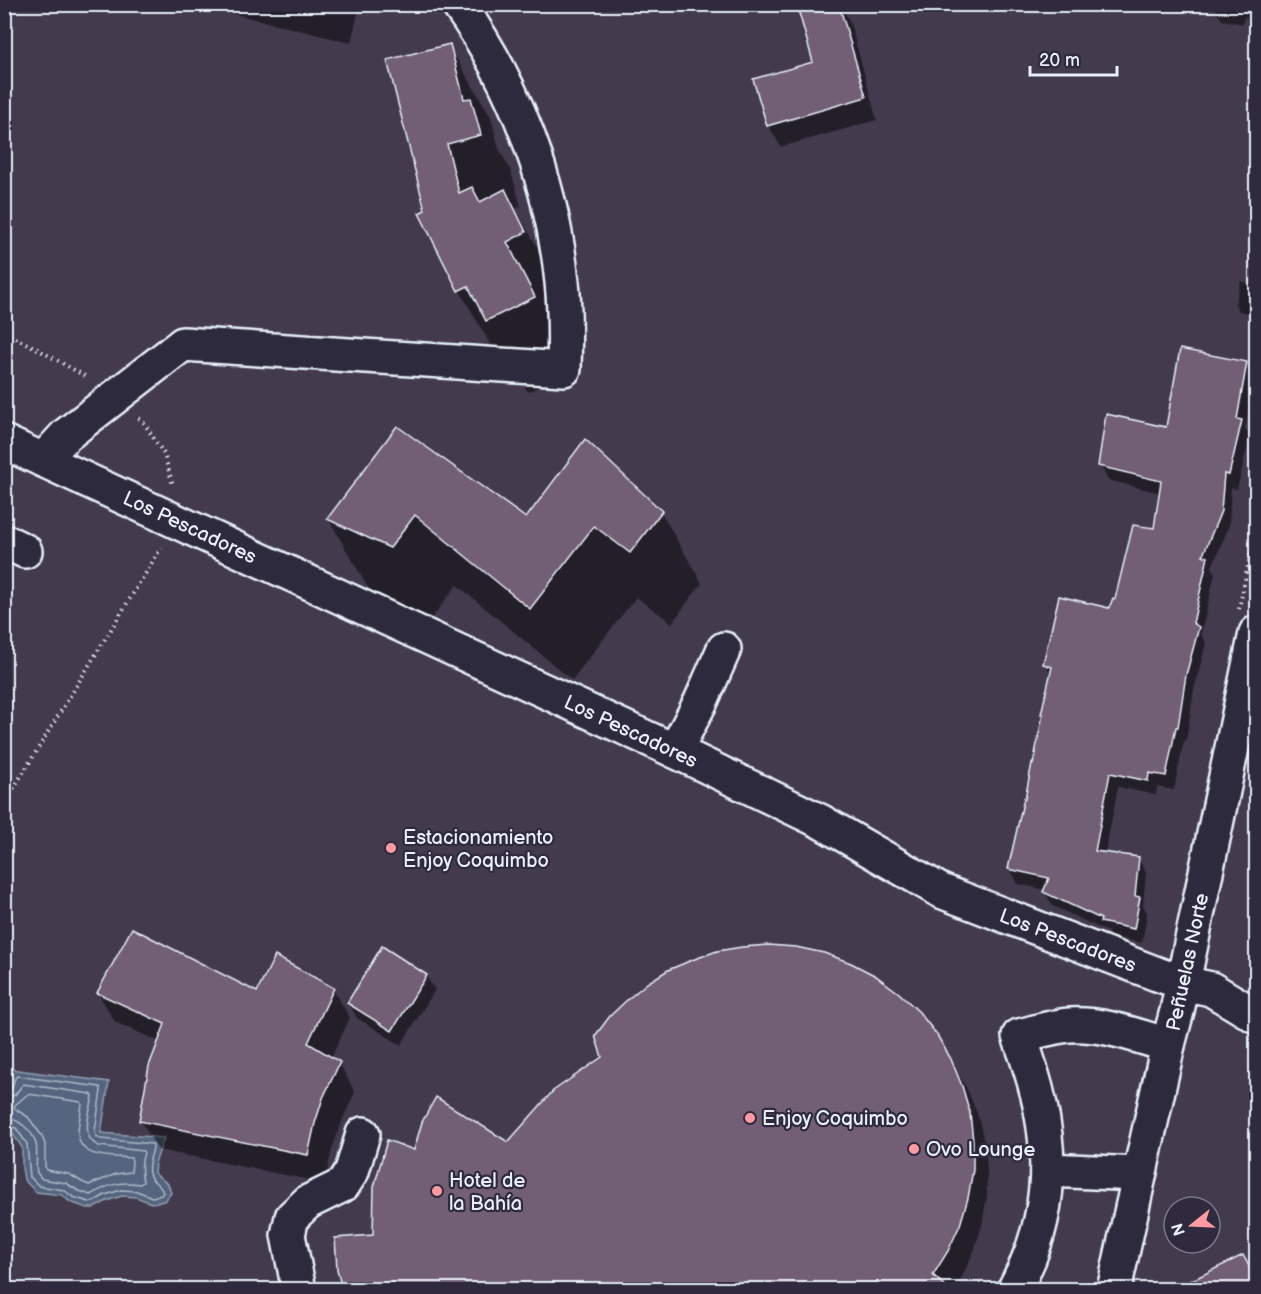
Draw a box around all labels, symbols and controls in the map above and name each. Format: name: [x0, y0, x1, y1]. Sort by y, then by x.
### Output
scale bar: [1030, 39, 1117, 77]
text: 20 m: [1039, 50, 1080, 71]
street label: Los Pescadores: [119, 487, 260, 569]
street label: Los Pescadores: [560, 691, 701, 773]
place label: Estacionamiento Enjoy Coquimbo: [403, 826, 553, 873]
marker: Estacionamiento Enjoy Coquimbo: [384, 841, 398, 855]
street label: Peñuelas Norte: [1162, 891, 1214, 1033]
street label: Los Pescadores: [996, 904, 1139, 978]
place label: Enjoy Coquimbo: [762, 1107, 908, 1131]
marker: Enjoy Coquimbo: [743, 1111, 757, 1125]
place label: Ovo Lounge: [926, 1138, 1035, 1162]
marker: Ovo Lounge: [907, 1142, 921, 1156]
place label: Hotel de la Bahía: [449, 1169, 525, 1216]
marker: Hotel de la Bahía: [430, 1184, 444, 1198]
north arrow: [1162, 1195, 1222, 1255]
text: N: [1168, 1221, 1190, 1238]

